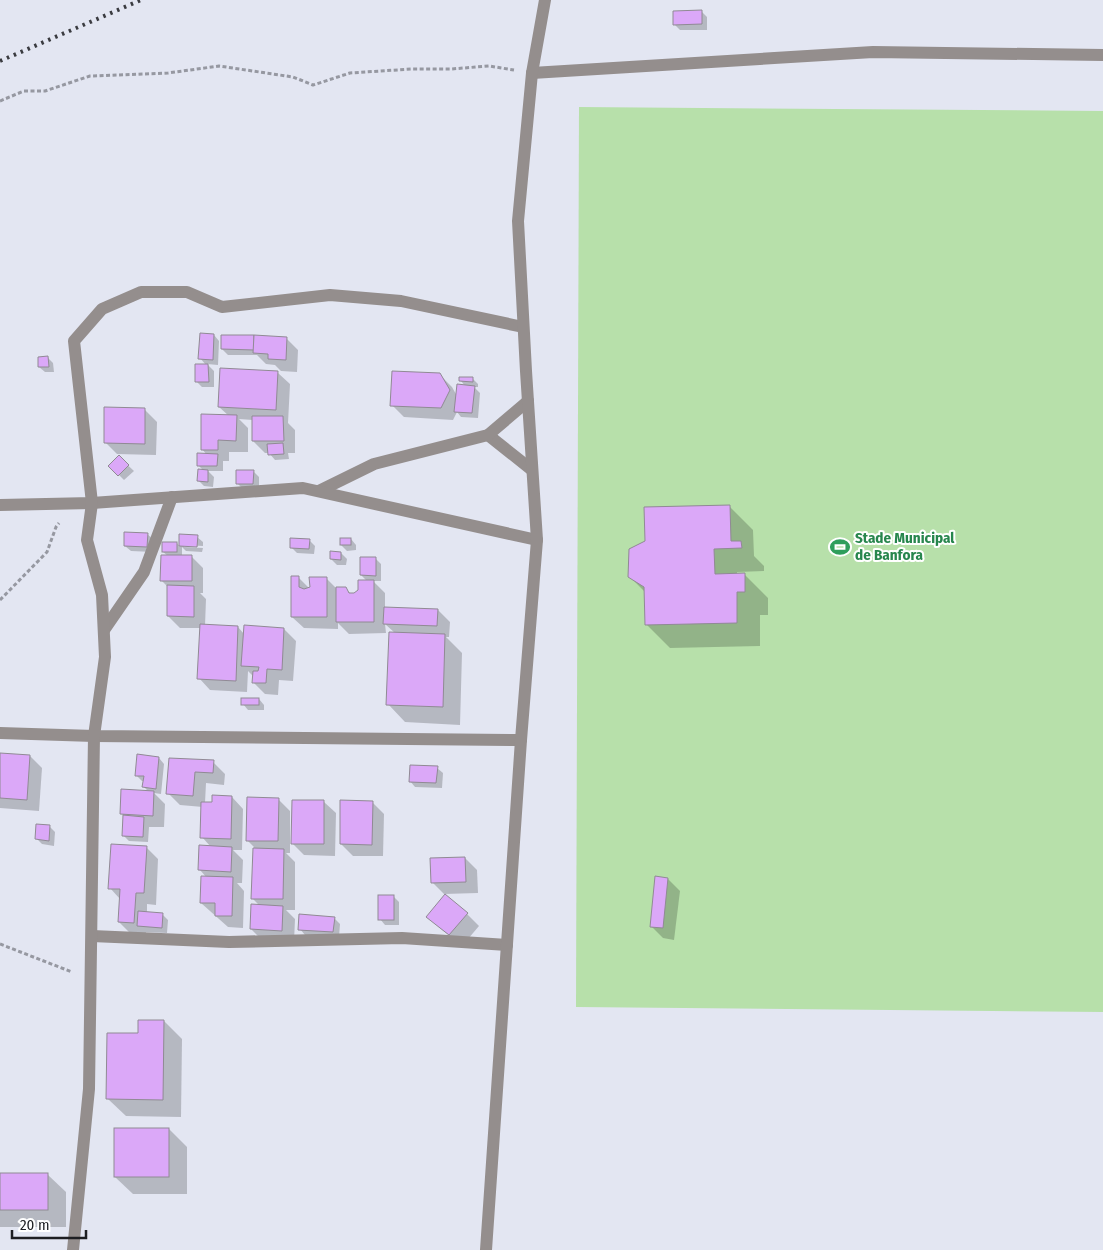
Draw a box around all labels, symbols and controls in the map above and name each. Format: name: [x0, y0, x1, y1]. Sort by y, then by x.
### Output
place label: Stade Municipal de Banfora: [855, 529, 955, 564]
sports icon: Stade Municipal de Banfora: [829, 536, 851, 558]
scale bar: [12, 1208, 86, 1240]
text: 20 m: [20, 1216, 50, 1234]

